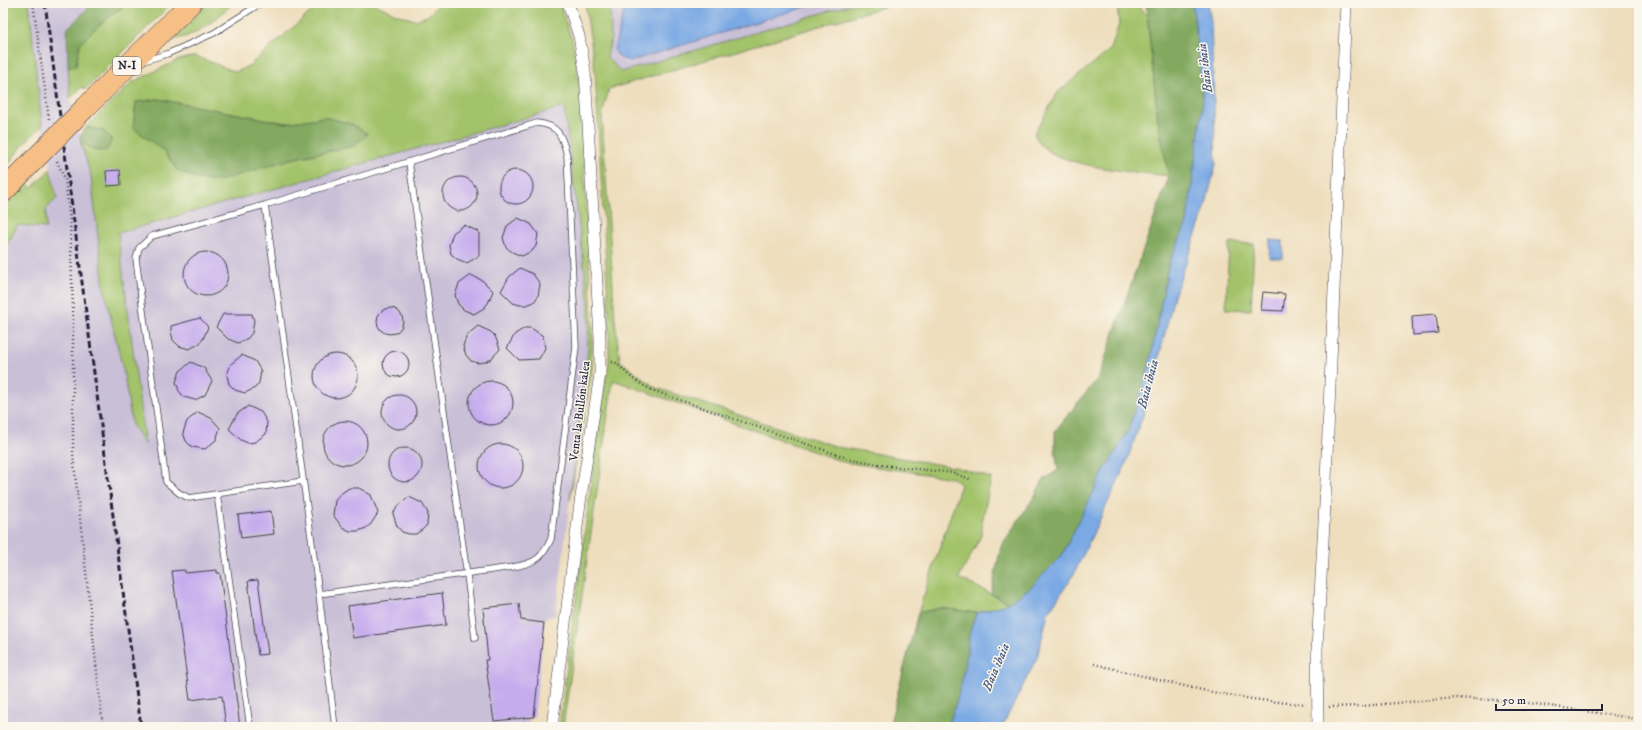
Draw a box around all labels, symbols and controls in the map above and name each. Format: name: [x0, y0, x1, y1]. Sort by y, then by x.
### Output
water label: Baia ibaia: [1194, 42, 1216, 95]
road number: N-I: [113, 57, 141, 75]
water label: Baia ibaia: [1134, 358, 1162, 411]
street label: Venta la Bullón kalea: [566, 359, 594, 463]
water label: Baia ibaia: [979, 641, 1013, 694]
scale bar: [1496, 686, 1602, 712]
text: 50 m: [1502, 693, 1526, 708]

